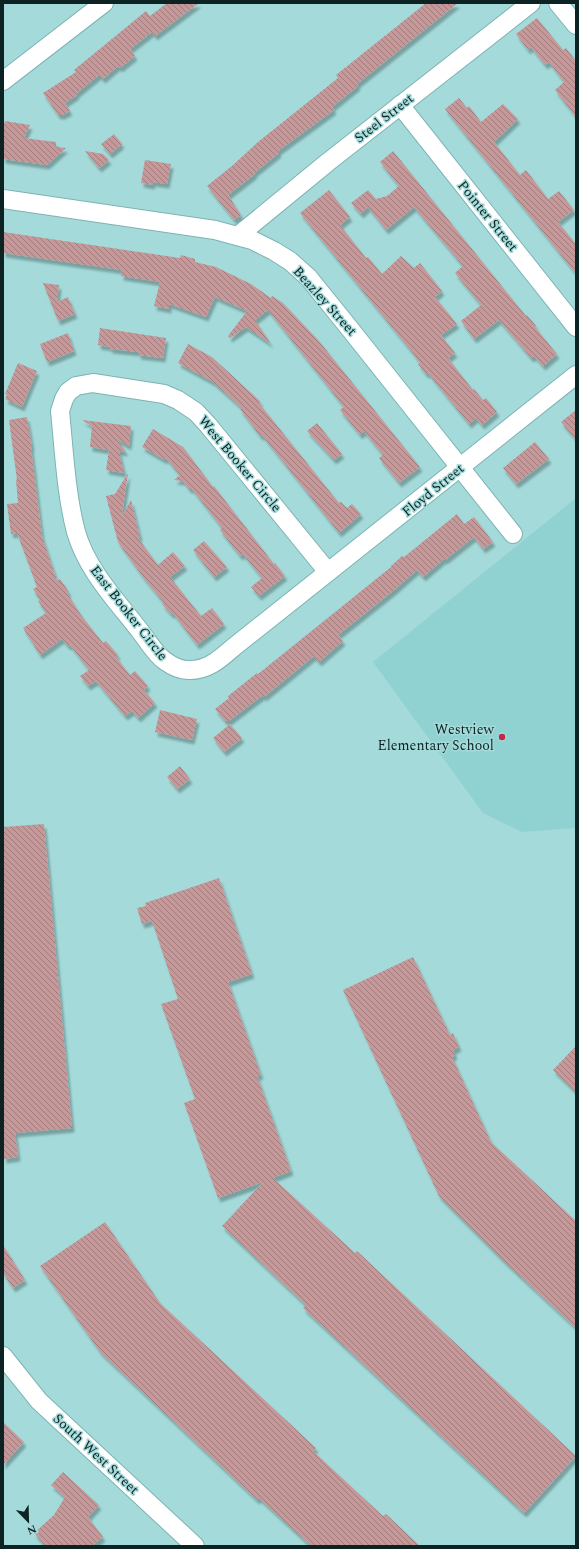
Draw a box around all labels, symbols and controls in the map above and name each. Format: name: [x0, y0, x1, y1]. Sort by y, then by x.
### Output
street label: Steel Street: [350, 88, 418, 148]
street label: Pointer Street: [453, 176, 523, 256]
street label: Beazley Street: [288, 262, 362, 341]
street label: West Booker Circle: [193, 411, 287, 517]
street label: Floyd Street: [397, 458, 469, 522]
street label: East Booker Circle: [85, 561, 173, 665]
place label: Westview Elementary School: [378, 719, 494, 756]
marker: Westview Elementary School: [497, 732, 507, 742]
street label: South West Street: [48, 1408, 144, 1500]
north arrow: [8, 1501, 48, 1541]
text: N: [24, 1520, 39, 1539]

